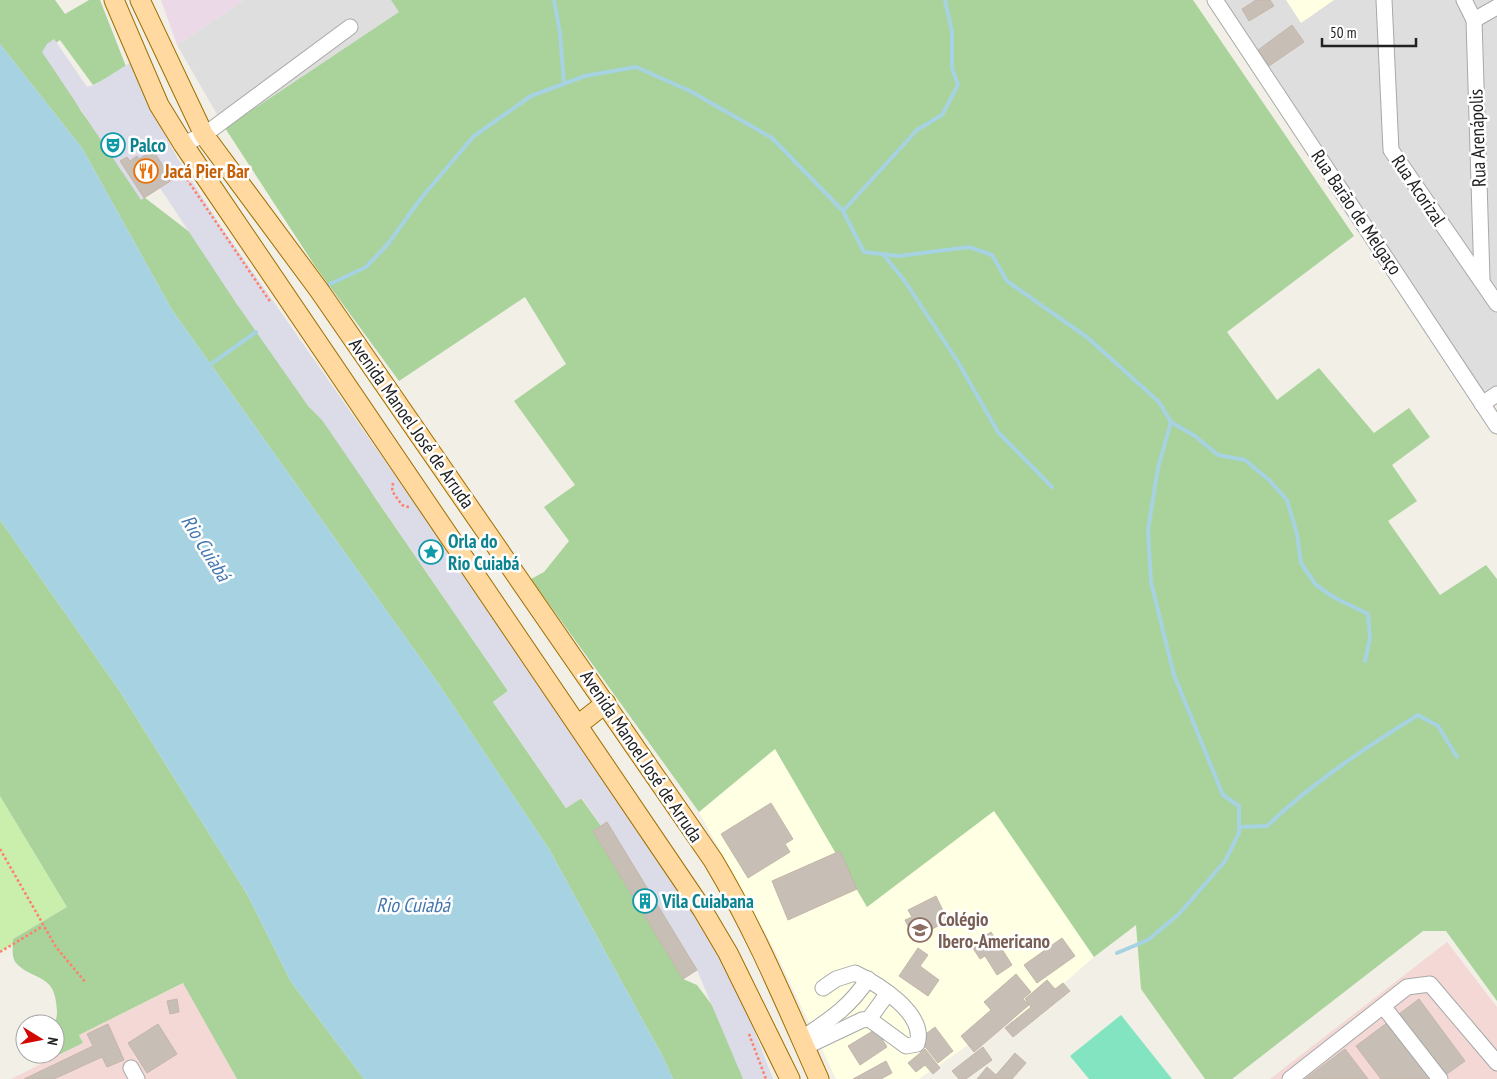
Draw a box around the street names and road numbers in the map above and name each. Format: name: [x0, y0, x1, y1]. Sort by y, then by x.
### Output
street label: Rua Arenápolis: [1463, 89, 1491, 187]
street label: Rua Barão de Melgaço: [1306, 145, 1408, 279]
street label: Rua Acorizal: [1387, 150, 1452, 230]
street label: Avenida Manoel José de Arruda: [344, 333, 480, 513]
street label: Avenida Manoel José de Arruda: [575, 665, 709, 847]

